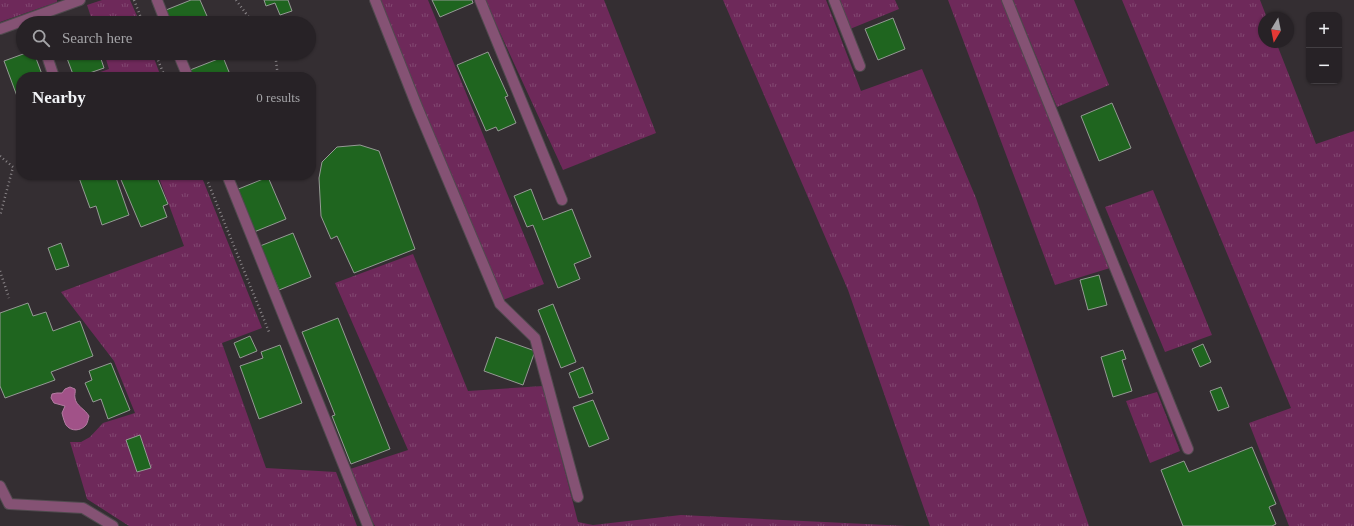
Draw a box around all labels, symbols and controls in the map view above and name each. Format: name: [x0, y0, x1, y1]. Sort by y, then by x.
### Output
north arrow: [1258, 12, 1294, 48]
map controls: [1306, 12, 1342, 84]
button: +: [1306, 12, 1342, 48]
search box: [16, 16, 316, 60]
icon: search: [30, 27, 52, 49]
text: Search here: [62, 30, 132, 46]
button: −: [1306, 48, 1342, 84]
text: Nearby: [32, 88, 86, 107]
text: 0 results: [256, 90, 300, 105]

